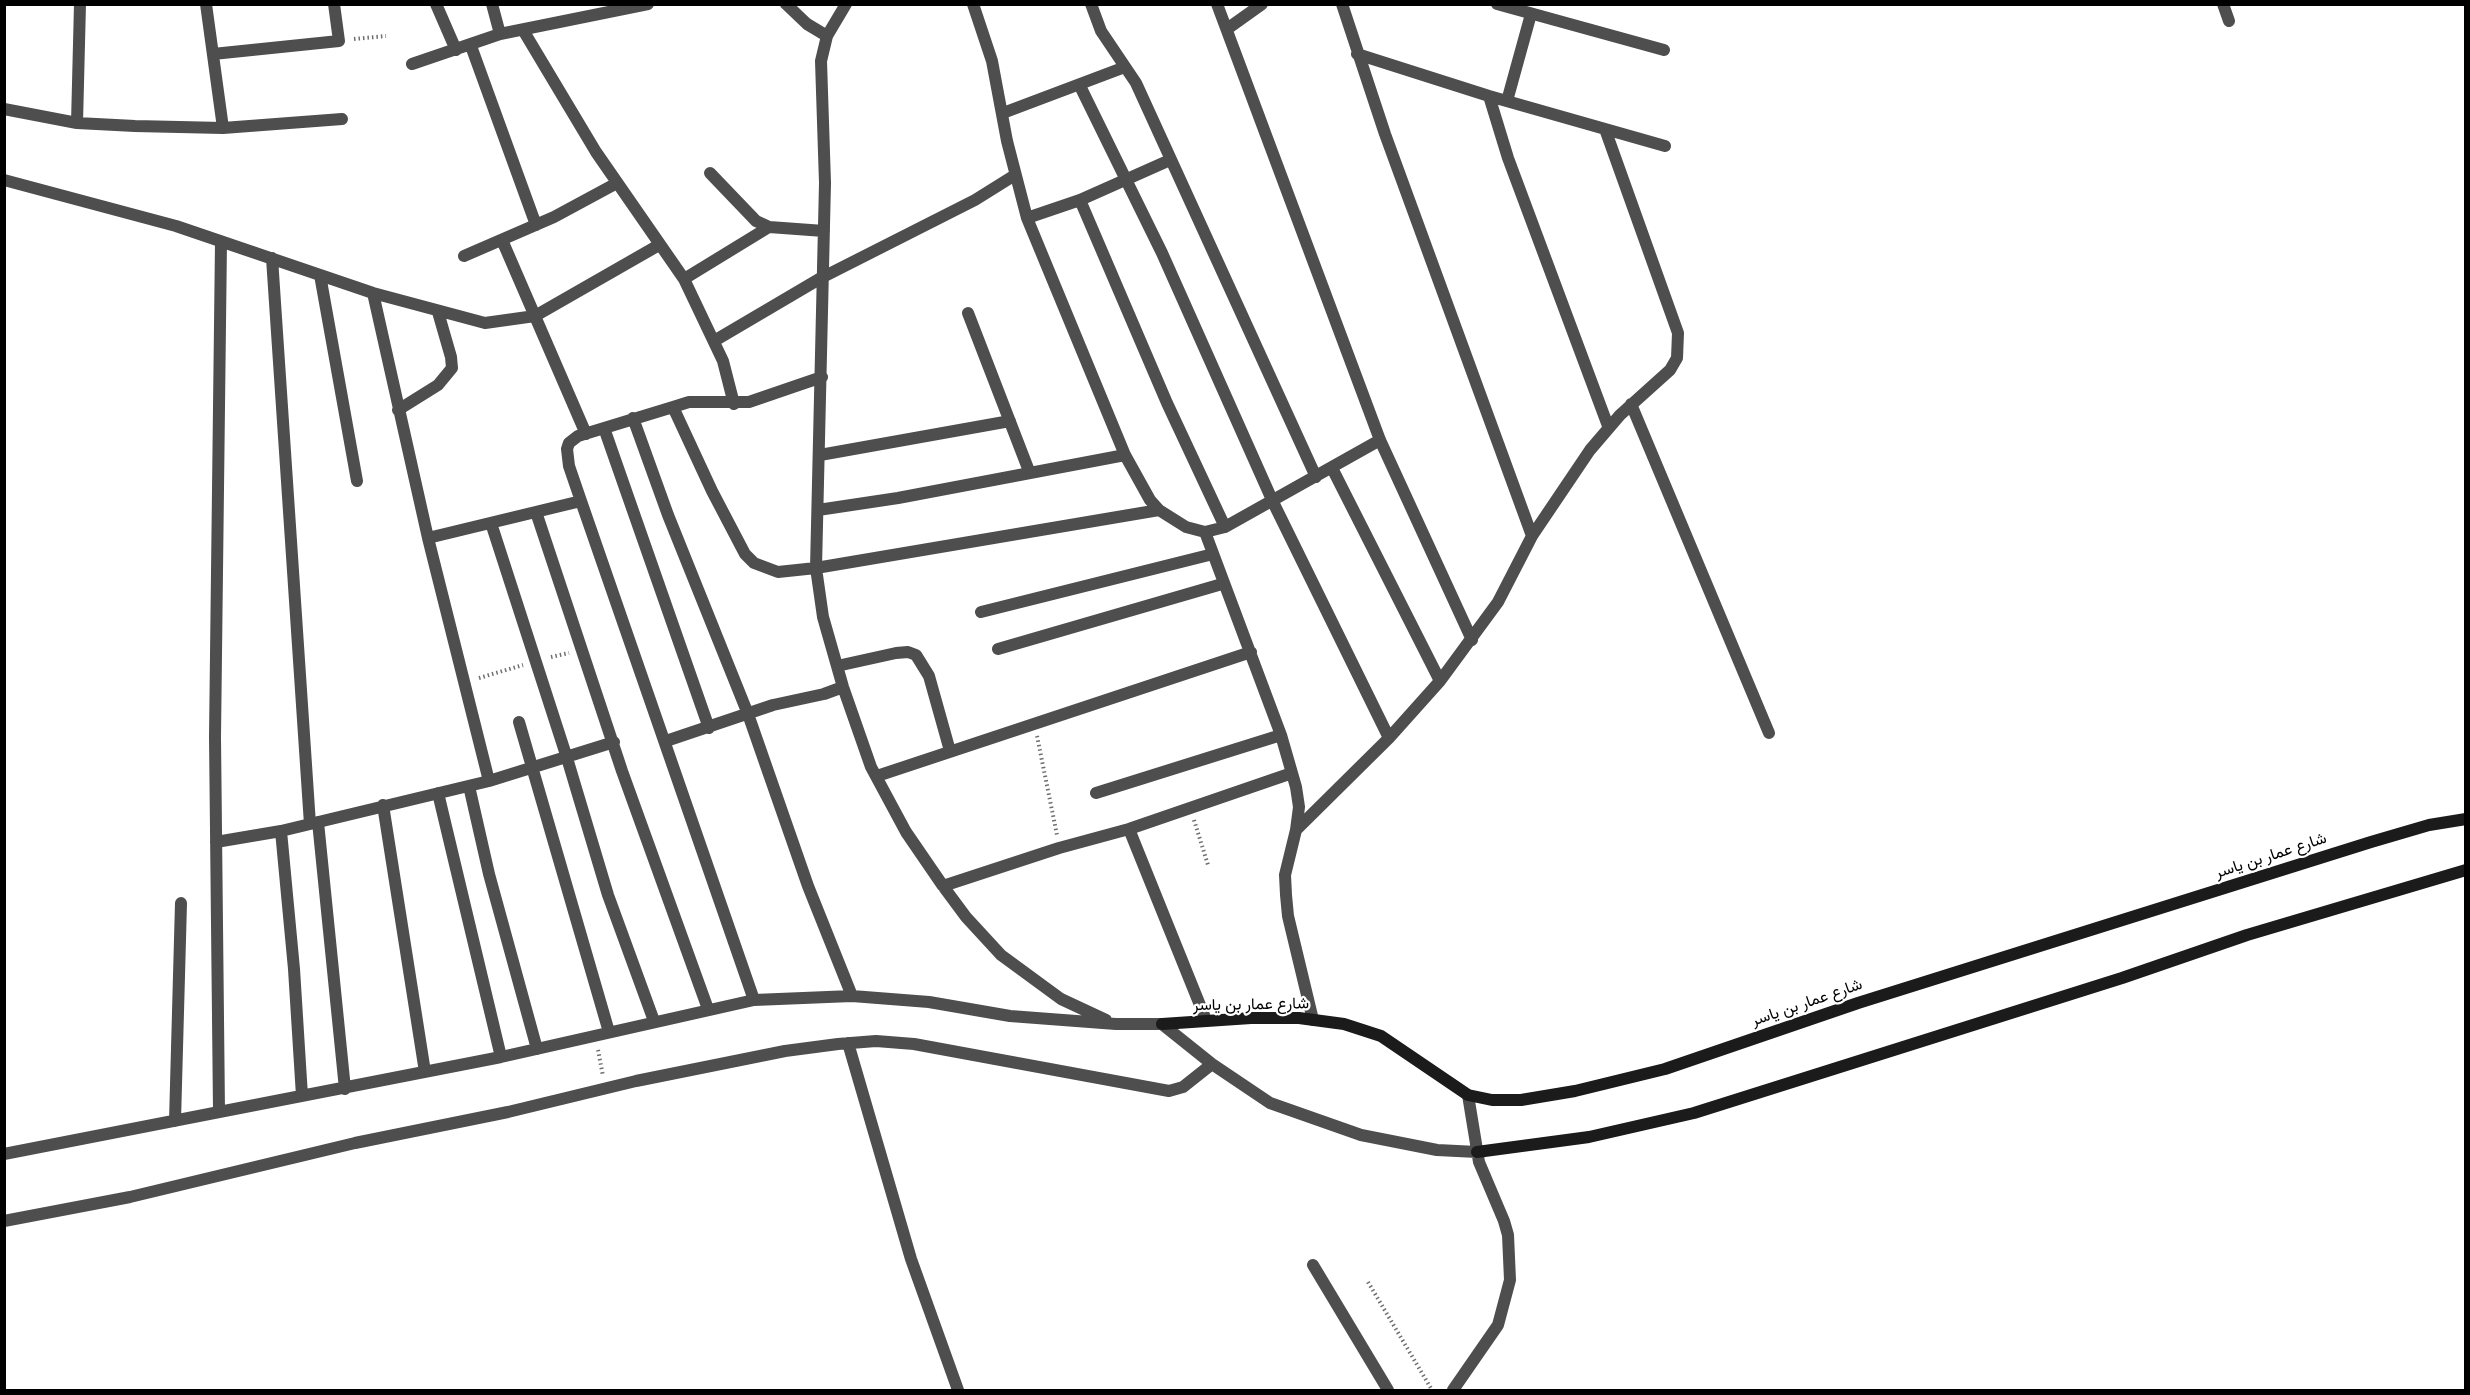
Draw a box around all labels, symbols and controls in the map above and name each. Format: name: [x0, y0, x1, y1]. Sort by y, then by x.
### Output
street label: شارع عمار بن ياسر: [2213, 829, 2329, 883]
street label: شارع عمار بن ياسر: [1749, 975, 1865, 1031]
street label: شارع عمار بن ياسر: [1193, 994, 1309, 1016]

